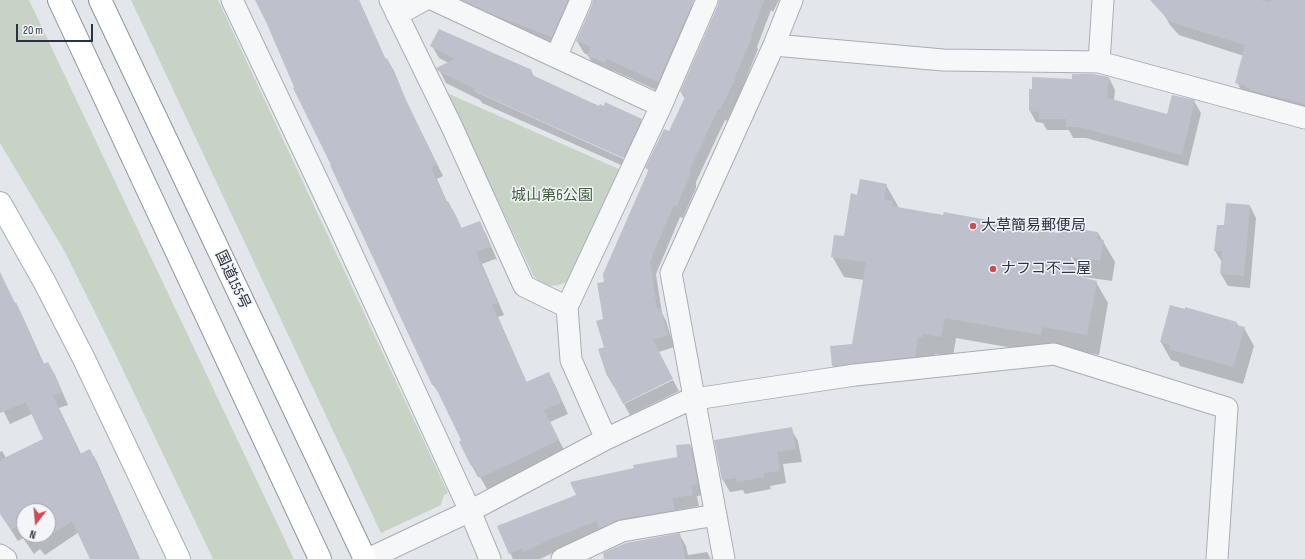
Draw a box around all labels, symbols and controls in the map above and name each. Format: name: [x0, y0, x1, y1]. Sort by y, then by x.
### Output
scale bar: [18, 16, 95, 42]
text: 20 m: [23, 23, 43, 38]
park label: 城山第6公園: [511, 187, 593, 205]
place label: 大草簡易郵便局: [981, 217, 1086, 235]
marker: 大草簡易郵便局: [968, 221, 978, 231]
street label: 国道155号: [211, 248, 253, 312]
place label: ナフコ不二屋: [1001, 260, 1091, 278]
marker: ナフコ不二屋: [988, 264, 998, 274]
north arrow: [16, 503, 56, 543]
text: N: [28, 527, 37, 541]

